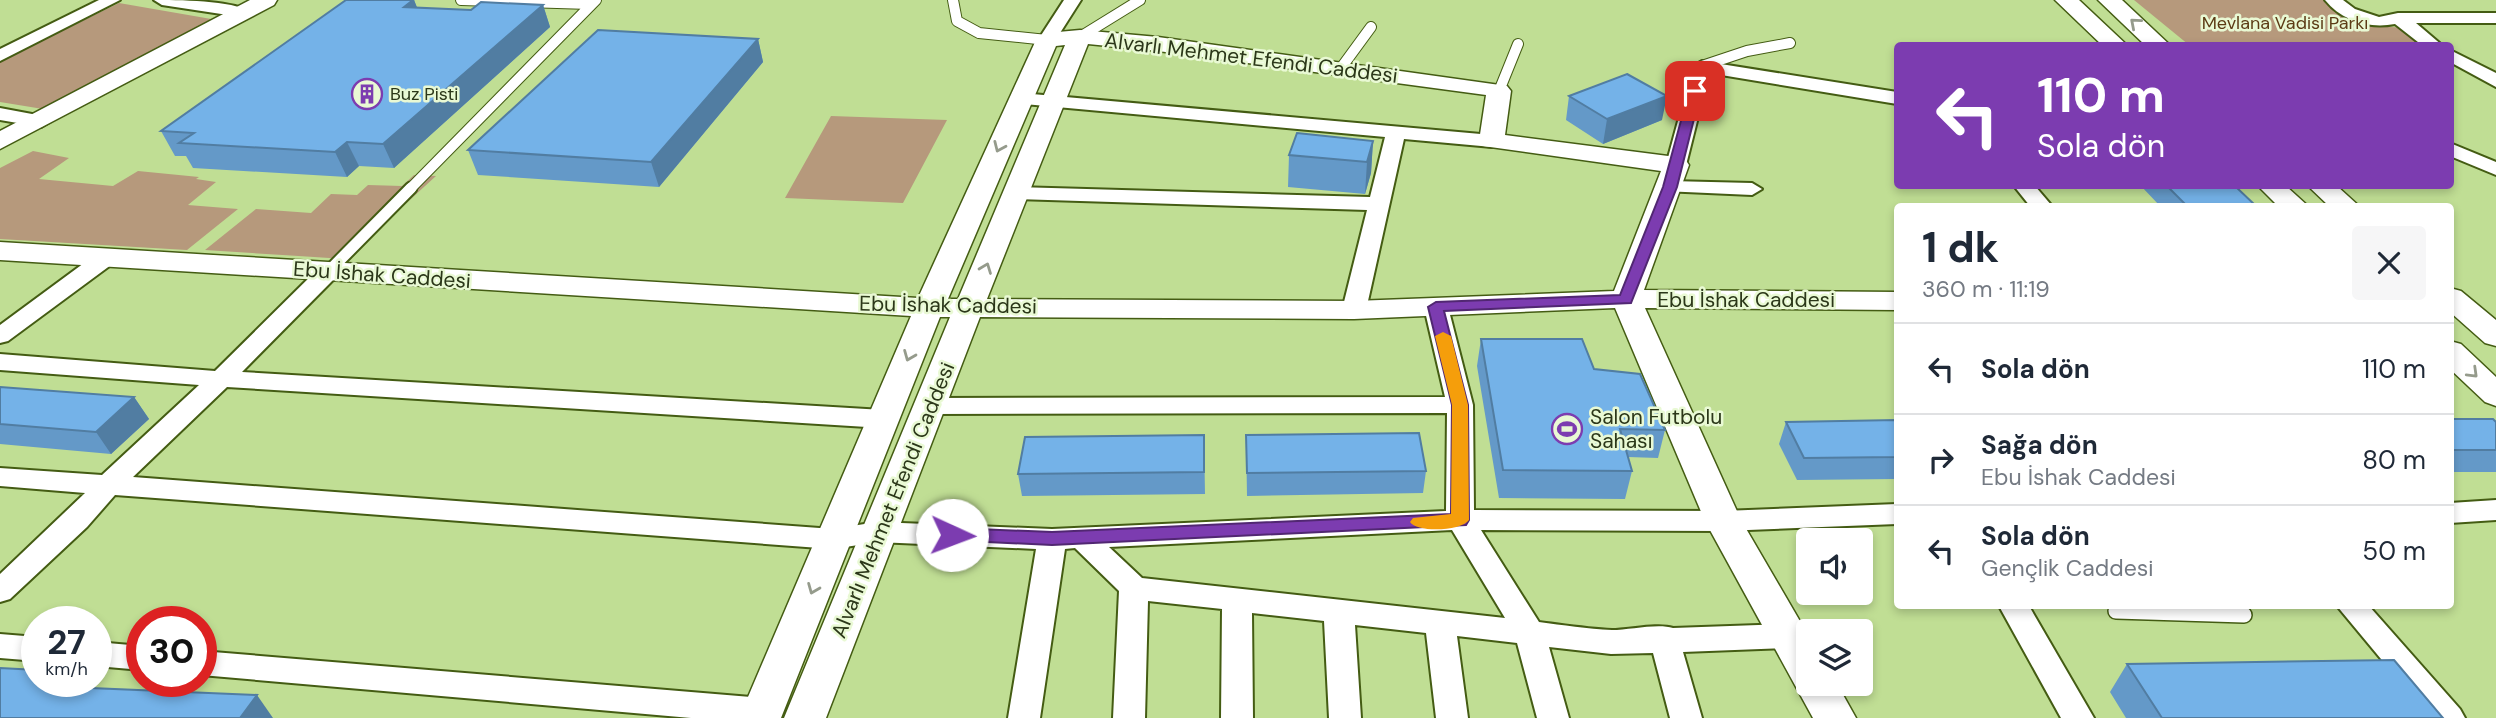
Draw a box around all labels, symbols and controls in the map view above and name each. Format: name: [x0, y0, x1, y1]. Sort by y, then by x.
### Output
park label: Mevlana Vadisi Parkı: [2202, 11, 2368, 35]
one-way arrow: [2130, 19, 2143, 31]
street label: Alvarlı Mehmet Efendi Caddesi: [1103, 26, 1399, 90]
pin: [1665, 61, 1725, 121]
text: 110 m: [2037, 63, 2165, 127]
icon: left: [1922, 70, 2013, 161]
icon: arrive: [1676, 72, 1714, 110]
building icon: Buz Pisti: [350, 77, 384, 111]
place label: Buz Pisti: [390, 82, 458, 106]
text: Sola dön: [2037, 125, 2165, 167]
one-way arrow: [994, 140, 1008, 152]
text: 1 dk: [1922, 220, 1999, 275]
button: close: [2352, 226, 2426, 300]
street label: Ebu İshak Caddesi: [292, 255, 472, 295]
one-way arrow: [978, 263, 992, 275]
text: 360 m · 11:19: [1922, 274, 2050, 304]
street label: Ebu İshak Caddesi: [1657, 286, 1835, 314]
street label: Ebu İshak Caddesi: [859, 289, 1037, 321]
one-way arrow: [903, 348, 917, 361]
icon: left: [1922, 350, 1960, 388]
text: Sola dön: [1981, 352, 2090, 386]
text: 110 m: [2362, 352, 2426, 386]
street label: Alvarlı Mehmet Efendi Caddesi: [825, 358, 961, 642]
one-way arrow: [2465, 365, 2478, 378]
place label: Salon Futbolu Sahası: [1590, 403, 1722, 455]
sports icon: Salon Futbolu Sahası: [1550, 412, 1584, 446]
text: Sağa dön: [1981, 428, 2098, 462]
icon: right: [1922, 441, 1960, 479]
text: 80 m: [2362, 443, 2426, 477]
text: Ebu İshak Caddesi: [1981, 462, 2176, 492]
position arrow: [915, 498, 989, 572]
text: Sola dön: [1981, 519, 2090, 553]
map controls: [1796, 528, 1873, 696]
button: sound: [1796, 528, 1873, 605]
icon: left: [1922, 532, 1960, 570]
text: 50 m: [2362, 534, 2426, 568]
text: Gençlik Caddesi: [1981, 553, 2153, 583]
one-way arrow: [807, 581, 821, 594]
speed limit sign: 30: [126, 606, 217, 697]
text: 27: [47, 619, 86, 665]
button: layers: [1796, 619, 1873, 696]
text: km/h: [45, 657, 88, 681]

